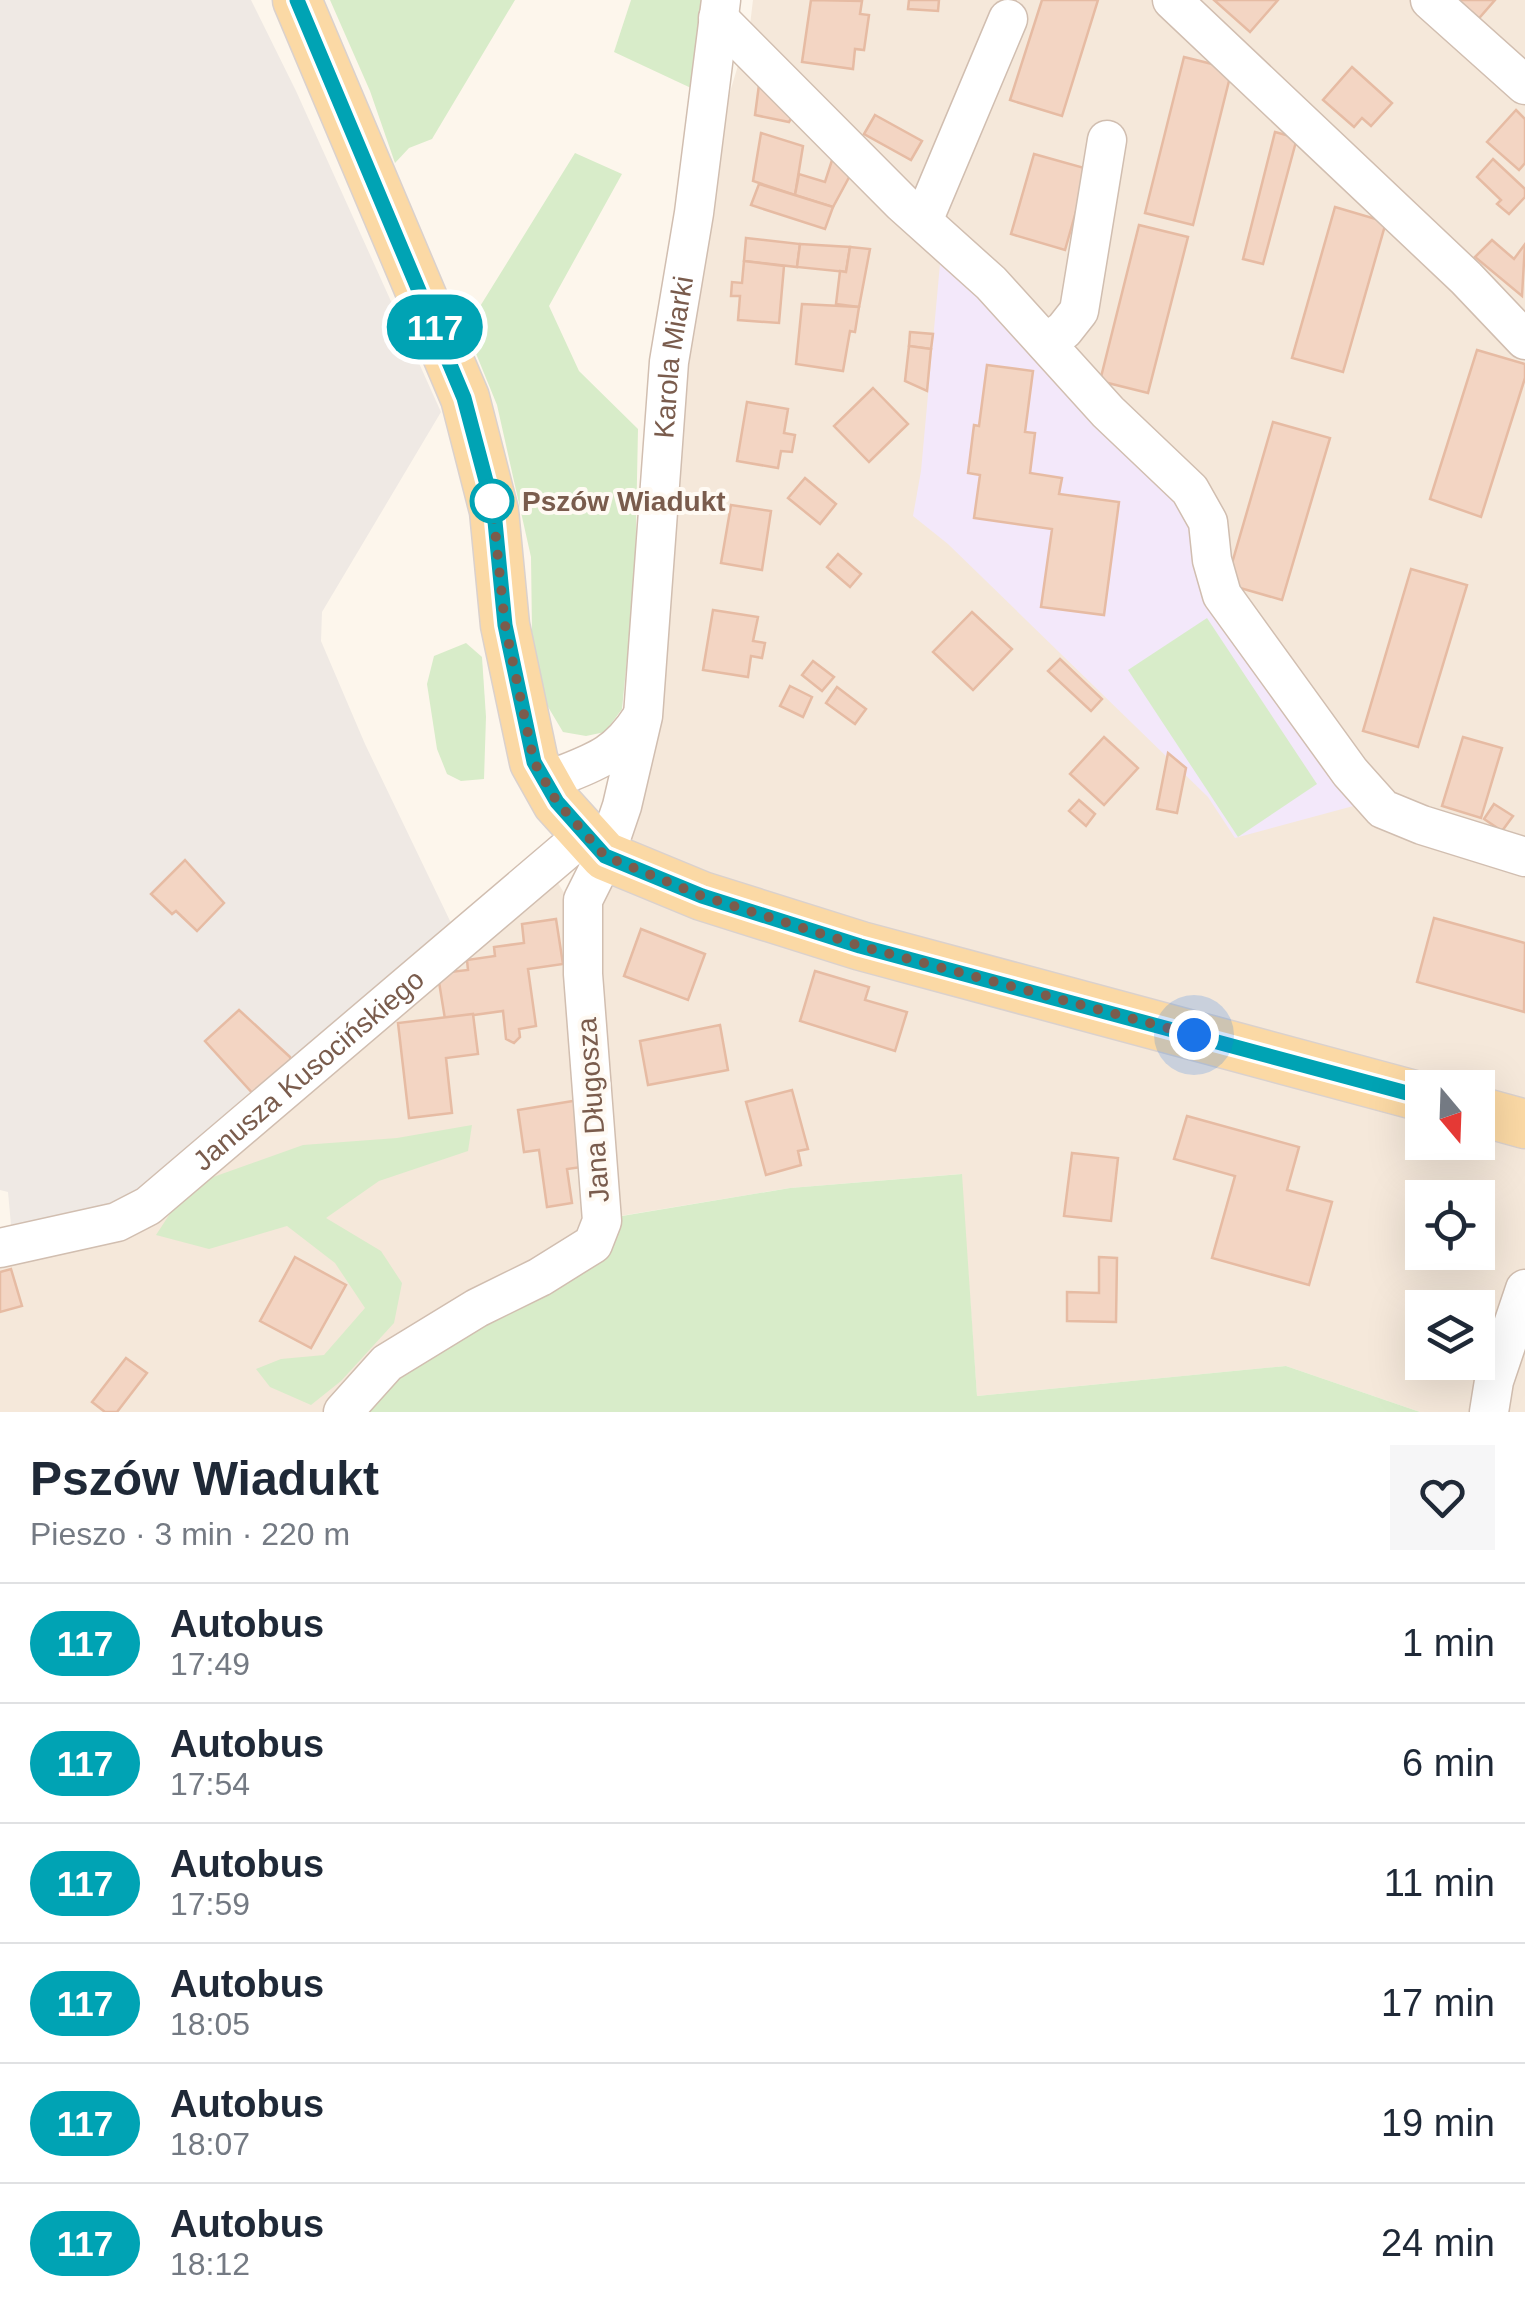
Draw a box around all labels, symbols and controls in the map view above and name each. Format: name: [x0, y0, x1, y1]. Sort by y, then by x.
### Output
street label: Karola Miarki: [648, 274, 699, 439]
line badge: 117: [378, 294, 492, 360]
text: 117: [407, 308, 463, 347]
marker: Pszów Wiadukt: [471, 480, 513, 522]
place label: Pszów Wiadukt: [522, 486, 726, 517]
street label: Janusza Kusocińskiego: [187, 963, 430, 1176]
your location: [1169, 1010, 1219, 1060]
street label: Jana Długosza: [571, 1016, 615, 1203]
north arrow: [1405, 1070, 1495, 1160]
map controls: [1405, 1070, 1495, 1380]
button: locate: [1405, 1180, 1495, 1270]
button: layers: [1405, 1290, 1495, 1380]
button: heart: [1390, 1445, 1495, 1550]
text: Pszów Wiadukt: [30, 1452, 379, 1505]
text: Pieszo · 3 min · 220 m: [30, 1516, 350, 1552]
text: Autobus: [170, 1603, 324, 1645]
text: 1 min: [1402, 1622, 1495, 1664]
text: 117: [57, 1624, 113, 1663]
text: 17:49: [170, 1646, 250, 1682]
text: Autobus: [170, 1723, 324, 1765]
text: 6 min: [1402, 1742, 1495, 1784]
text: 117: [57, 1744, 113, 1783]
text: 17:54: [170, 1766, 250, 1802]
text: Autobus: [170, 1843, 324, 1885]
text: 11 min: [1384, 1862, 1495, 1904]
text: 117: [57, 1864, 113, 1903]
text: 17:59: [170, 1886, 250, 1922]
text: Autobus: [170, 1963, 324, 2005]
text: 17 min: [1381, 1982, 1495, 2024]
text: 117: [57, 1984, 113, 2023]
text: 18:05: [170, 2006, 250, 2042]
text: Autobus: [170, 2083, 324, 2125]
text: 19 min: [1381, 2102, 1495, 2144]
text: 117: [57, 2104, 113, 2143]
text: 18:07: [170, 2126, 250, 2162]
text: Autobus: [170, 2203, 324, 2245]
text: 24 min: [1381, 2222, 1495, 2264]
text: 117: [57, 2224, 113, 2263]
text: 18:12: [170, 2246, 250, 2282]

